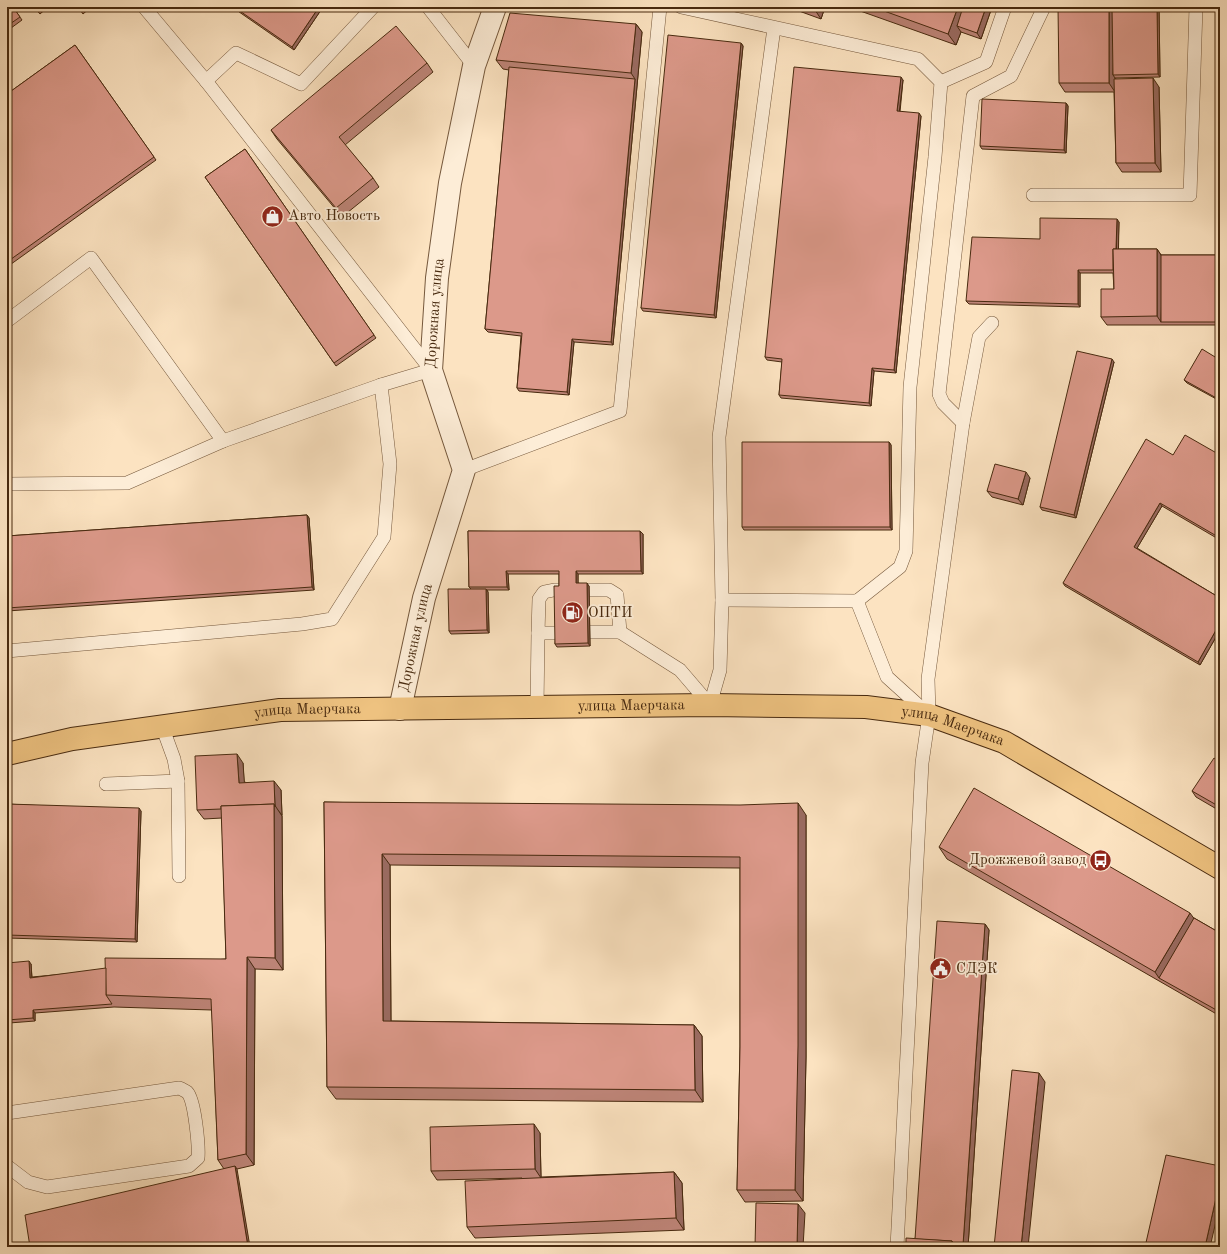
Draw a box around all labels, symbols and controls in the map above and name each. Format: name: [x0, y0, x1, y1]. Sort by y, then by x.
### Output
shop icon: Авто Новость: [259, 203, 285, 229]
place label: Авто Новость: [288, 209, 380, 224]
street label: Дорожная улица: [424, 256, 447, 369]
street label: Дорожная улица: [396, 581, 436, 693]
fuel station icon: ОПТИ: [559, 600, 585, 626]
place label: ОПТИ: [588, 606, 633, 621]
street label: улица Маерчака: [578, 698, 686, 714]
street label: улица Маерчака: [253, 702, 362, 721]
street label: улица Маерчака: [900, 704, 1007, 749]
bus stop icon: Дрожжевой завод: [1088, 847, 1114, 873]
place label: Дрожжевой завод: [969, 853, 1087, 868]
public building icon: СДЭК: [928, 956, 954, 982]
place label: СДЭК: [956, 962, 998, 977]

